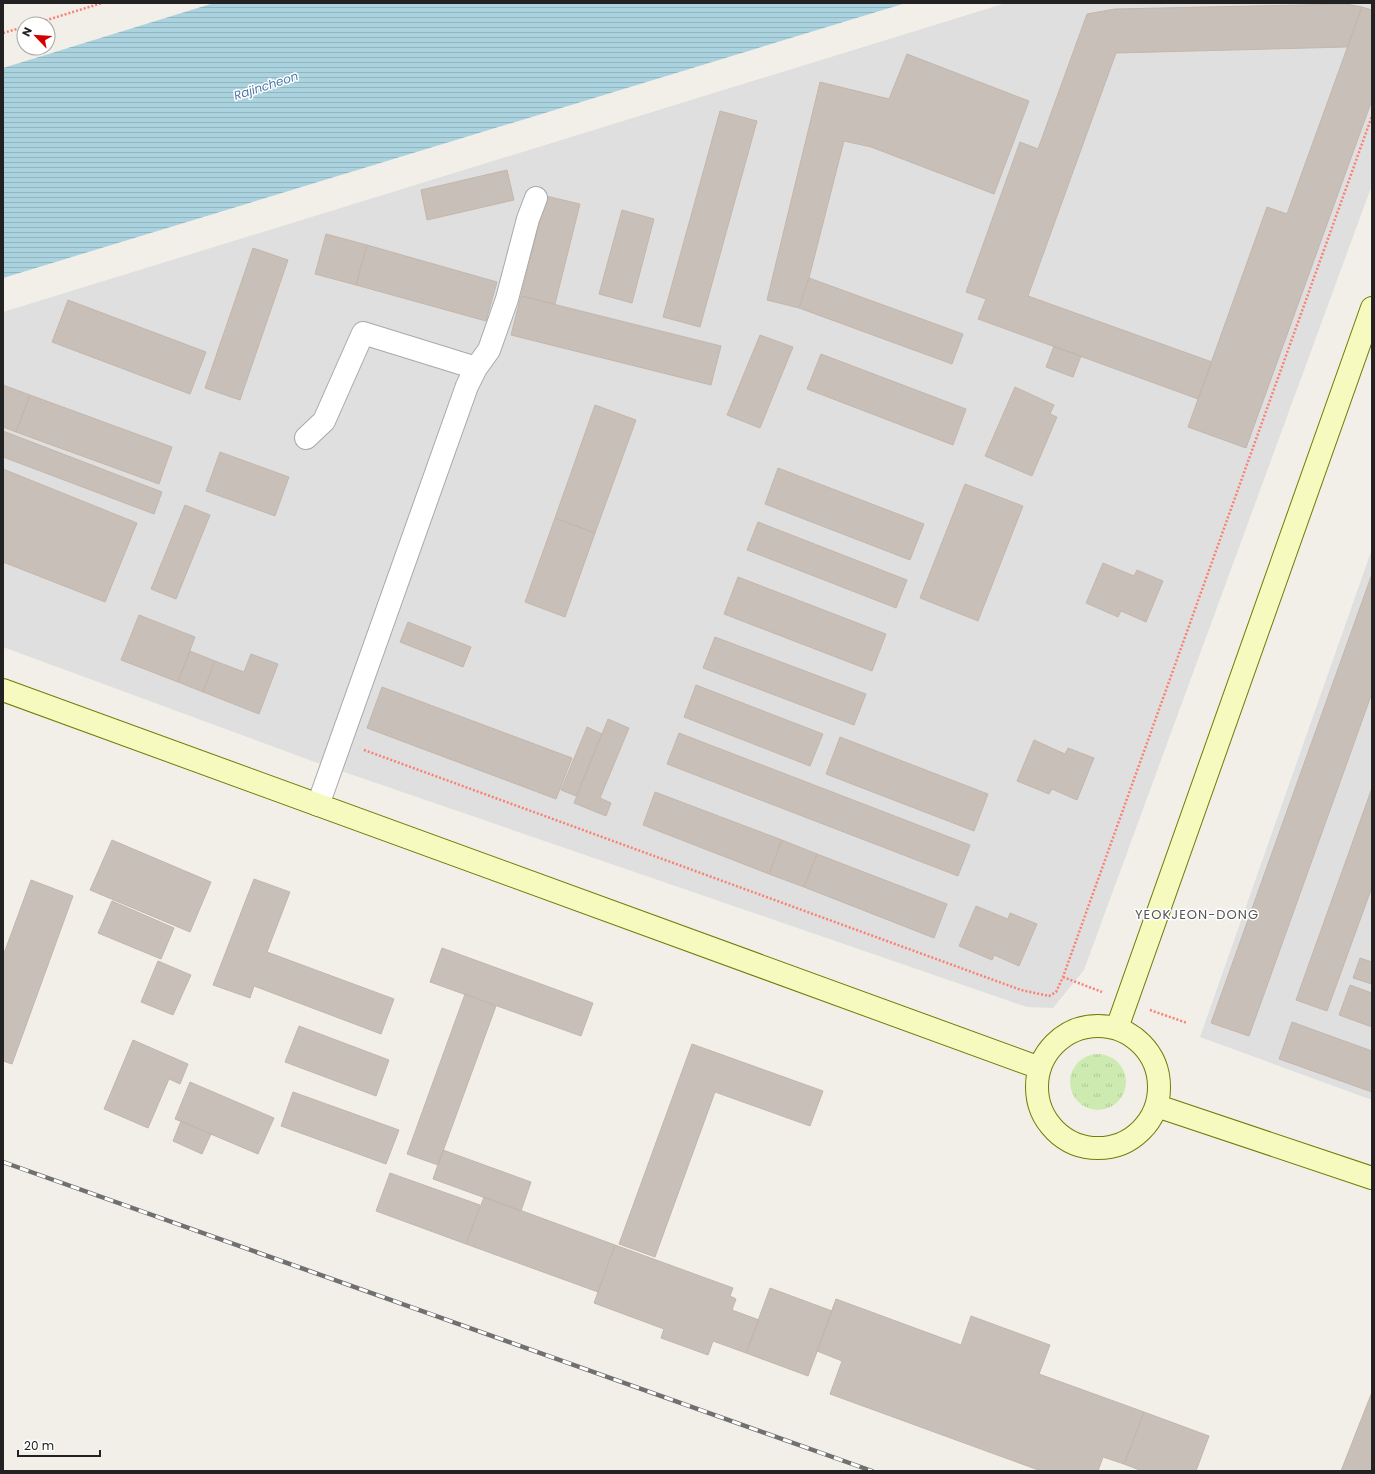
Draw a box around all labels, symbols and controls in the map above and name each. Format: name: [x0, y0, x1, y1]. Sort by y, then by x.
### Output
north arrow: [16, 16, 56, 56]
text: N: [18, 25, 36, 39]
water label: Rajincheon: [231, 67, 300, 104]
district label: YEOKJEON-DONG: [1135, 905, 1259, 924]
scale bar: [18, 1432, 100, 1458]
text: 20 m: [24, 1437, 54, 1454]

